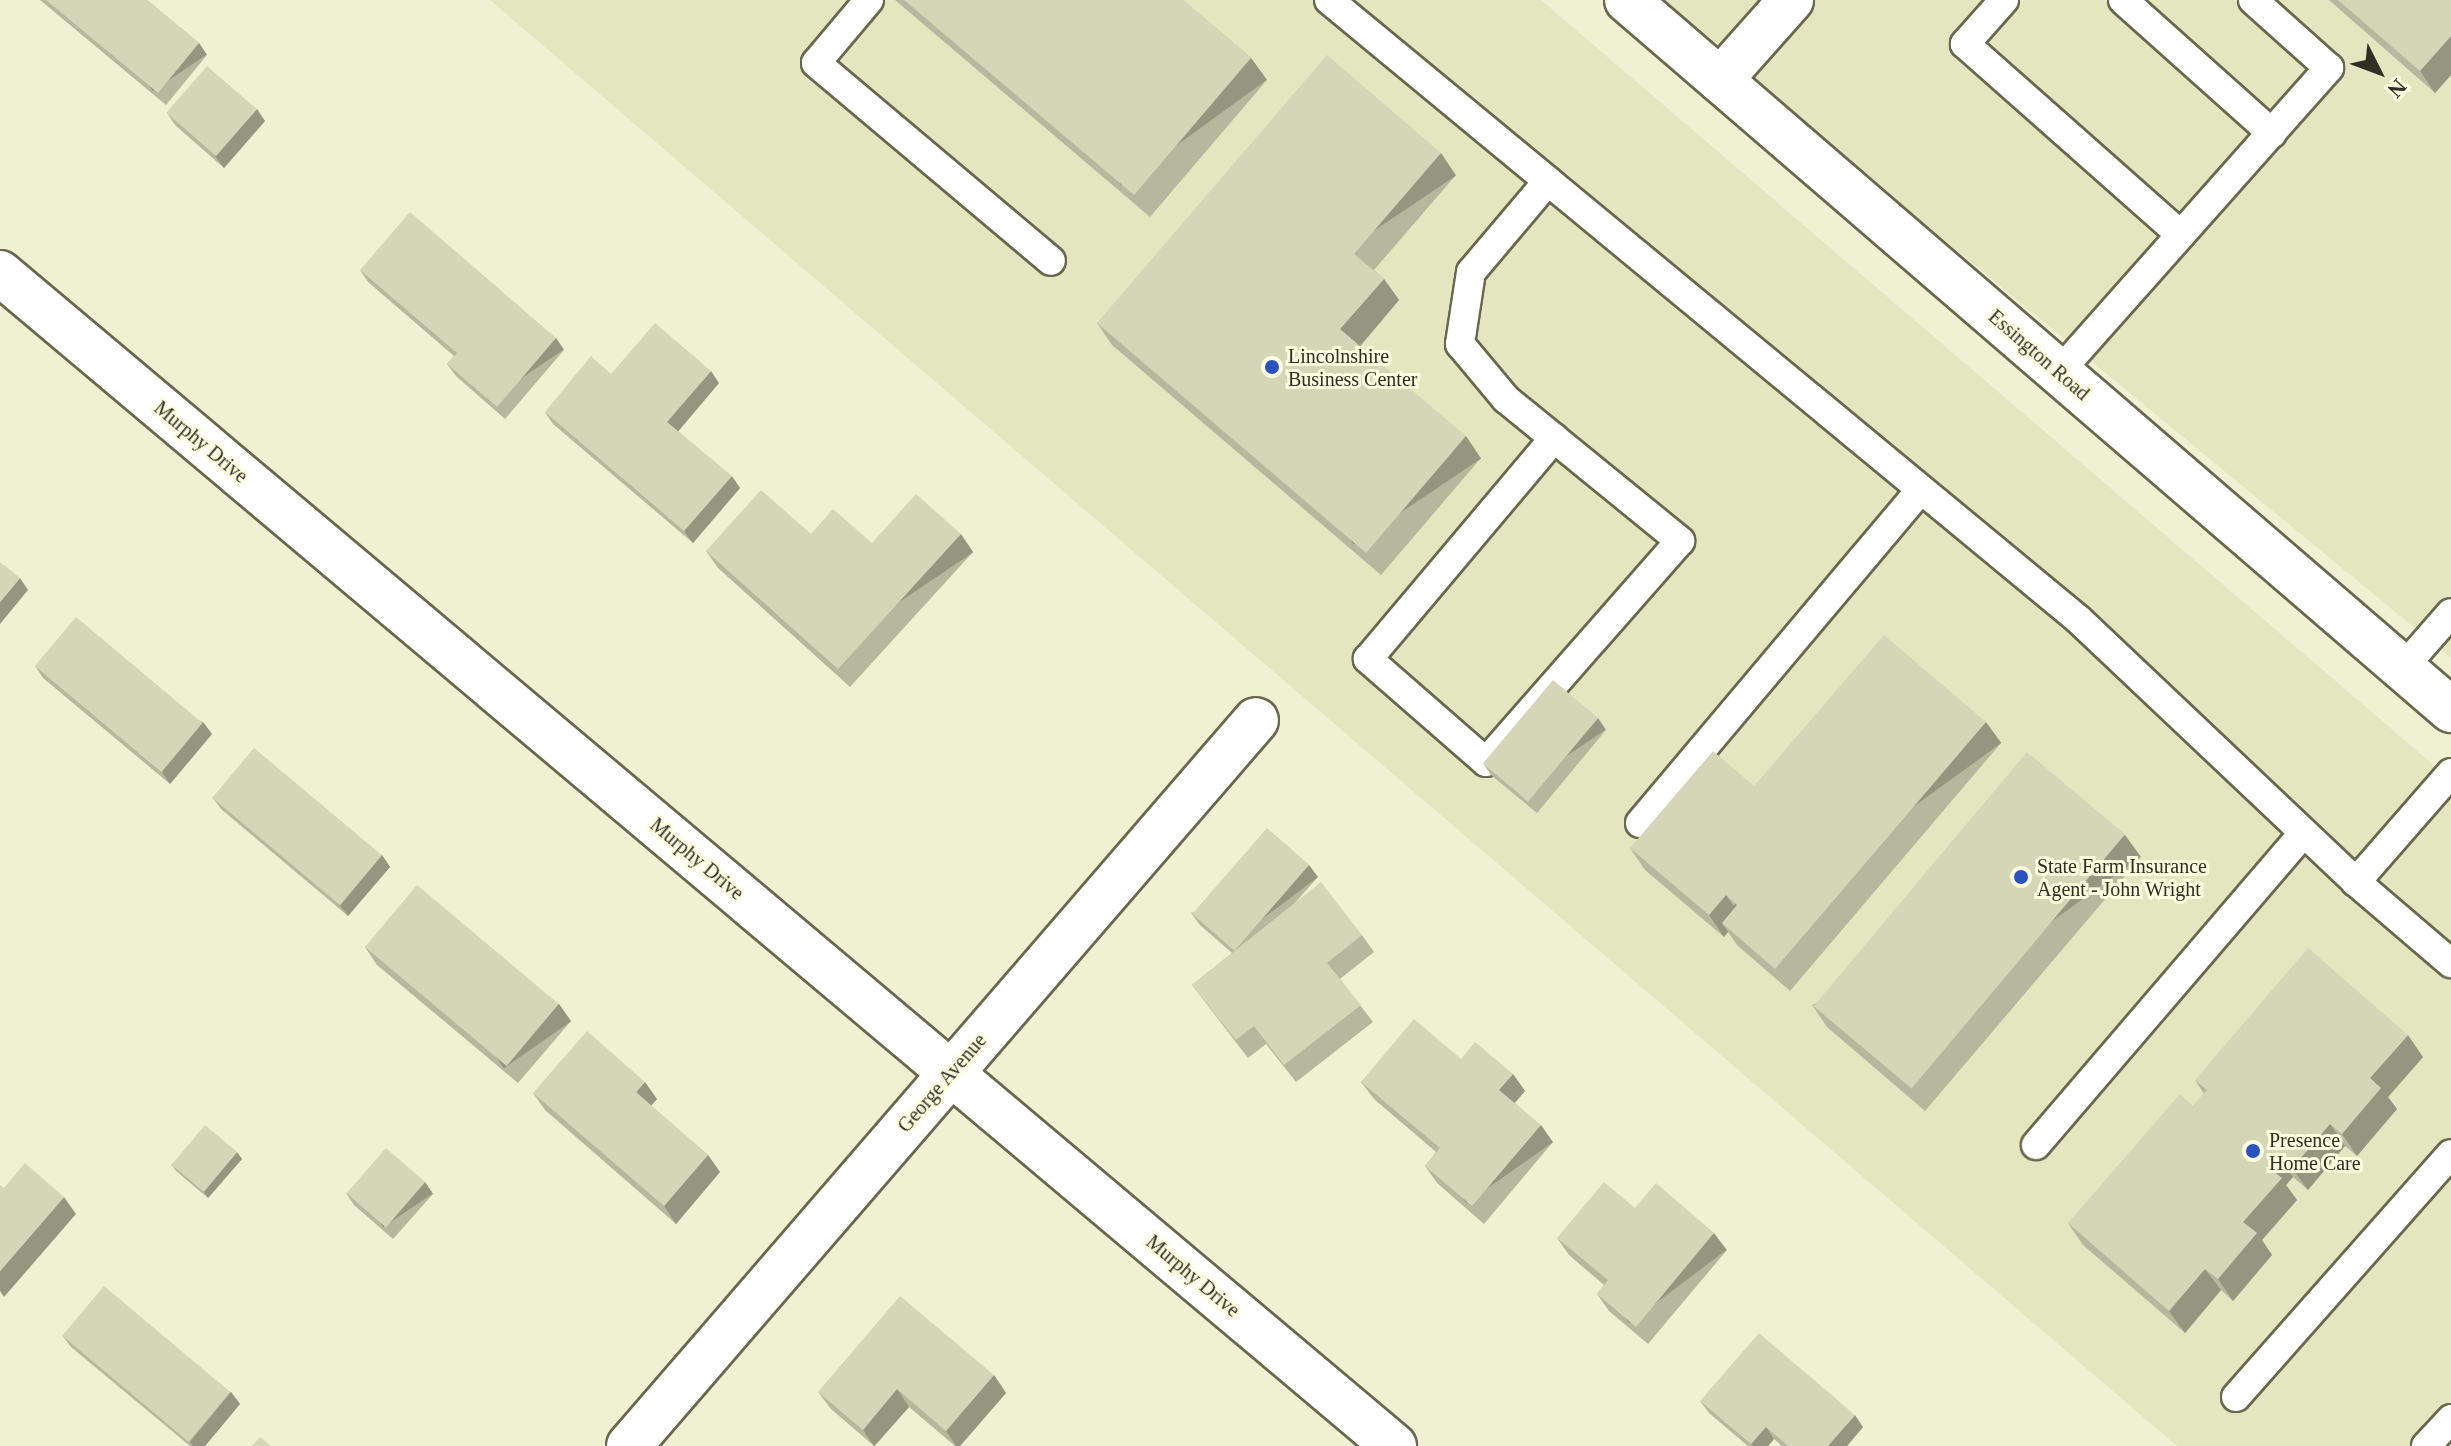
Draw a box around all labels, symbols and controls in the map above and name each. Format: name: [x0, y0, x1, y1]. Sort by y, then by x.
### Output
north arrow: [2339, 32, 2419, 112]
text: N: [2383, 74, 2412, 103]
street label: Essington Road: [1984, 305, 2094, 405]
place label: Lincolnshire Business Center: [1288, 344, 1417, 391]
marker: Lincolnshire Business Center: [1263, 358, 1281, 376]
street label: Murphy Drive: [149, 396, 253, 488]
street label: Murphy Drive: [645, 813, 749, 905]
place label: State Farm Insurance Agent - John Wright: [2037, 854, 2207, 901]
marker: State Farm Insurance Agent - John Wright: [2012, 868, 2030, 886]
street label: George Avenue: [892, 1028, 992, 1138]
place label: Presence Home Care: [2269, 1128, 2361, 1175]
marker: Presence Home Care: [2244, 1142, 2262, 1160]
street label: Murphy Drive: [1141, 1230, 1245, 1322]

